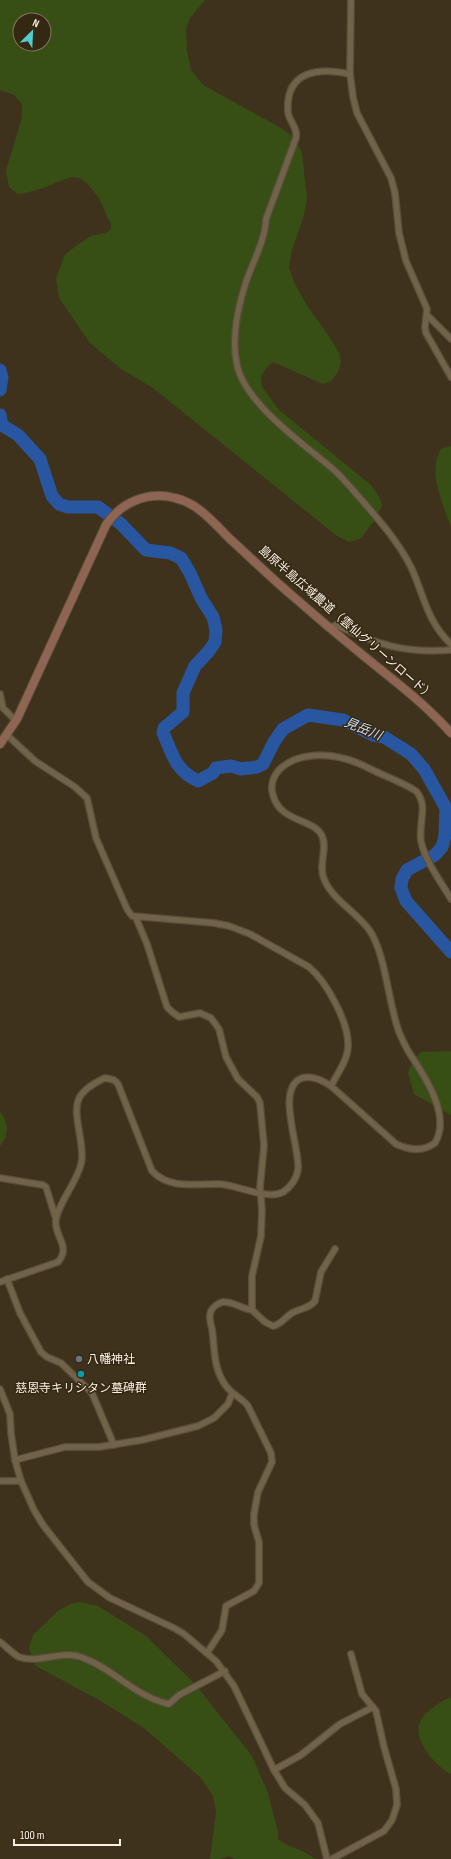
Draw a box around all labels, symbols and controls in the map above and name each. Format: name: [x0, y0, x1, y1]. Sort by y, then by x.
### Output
north arrow: [12, 12, 52, 52]
text: N: [31, 16, 41, 31]
street label: 島原半島広域農道（雲仙グリーンロード）: [255, 543, 437, 703]
water label: 見岳川: [342, 714, 386, 744]
place label: 八幡神社: [87, 1352, 135, 1367]
marker: 八幡神社: [74, 1354, 84, 1364]
marker: 慈恩寺キリシタン墓碑群: [76, 1369, 86, 1379]
place label: 慈恩寺キリシタン墓碑群: [15, 1381, 147, 1396]
scale bar: [14, 1821, 120, 1847]
text: 100 m: [20, 1828, 45, 1843]

